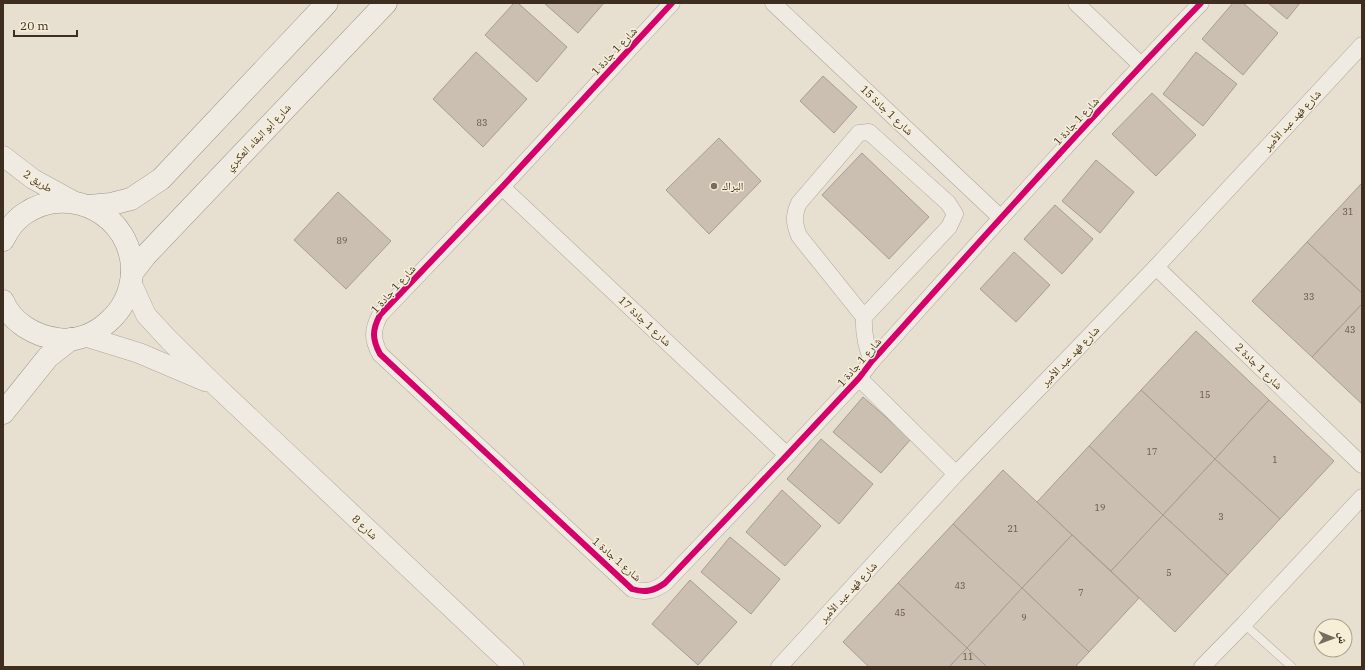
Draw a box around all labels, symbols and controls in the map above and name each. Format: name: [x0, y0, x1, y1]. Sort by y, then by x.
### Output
scale bar: [14, 12, 77, 38]
text: 20 m: [20, 18, 49, 33]
street label: شارع 1 جادة 1: [588, 24, 640, 78]
street label: شارع 1 جادة 15: [858, 82, 916, 138]
street label: شارع فهد عبد الأمير: [1259, 87, 1324, 154]
street label: شارع 1 جادة 1: [1050, 94, 1102, 148]
street label: شارع أبو البقاء العكبري: [222, 100, 295, 175]
house number: 83: [477, 117, 487, 128]
street label: طريق 2: [21, 167, 55, 195]
place label: البراك: [722, 179, 743, 193]
marker: البراك: [709, 181, 719, 191]
house number: 31: [1343, 206, 1353, 217]
house number: 89: [337, 235, 347, 246]
street label: شارع 1 جادة 1: [368, 262, 418, 316]
house number: 33: [1304, 291, 1314, 302]
street label: شارع 1 جادة 17: [616, 293, 674, 349]
street label: شارع فهد عبد الأمير: [1037, 323, 1102, 390]
house number: 43: [1345, 324, 1355, 335]
street label: شارع 1 جادة 1: [834, 335, 884, 389]
street label: شارع 1 جادة 2: [1232, 340, 1286, 392]
house number: 15: [1200, 389, 1210, 400]
house number: 17: [1147, 446, 1157, 457]
house number: 1: [1272, 454, 1278, 465]
house number: 19: [1095, 502, 1105, 513]
house number: 3: [1218, 511, 1224, 522]
street label: شارع 8: [349, 512, 381, 542]
house number: 21: [1008, 523, 1018, 534]
street label: شارع 1 جادة 1: [590, 534, 644, 584]
street label: شارع فهد عبد الأمير: [815, 559, 880, 626]
house number: 5: [1166, 567, 1172, 578]
house number: 43: [955, 580, 965, 591]
house number: 7: [1078, 587, 1084, 598]
house number: 45: [895, 607, 905, 618]
house number: 9: [1021, 612, 1027, 623]
north arrow: [1313, 618, 1353, 658]
text: ش: [1335, 632, 1350, 644]
house number: 11: [963, 651, 973, 662]

